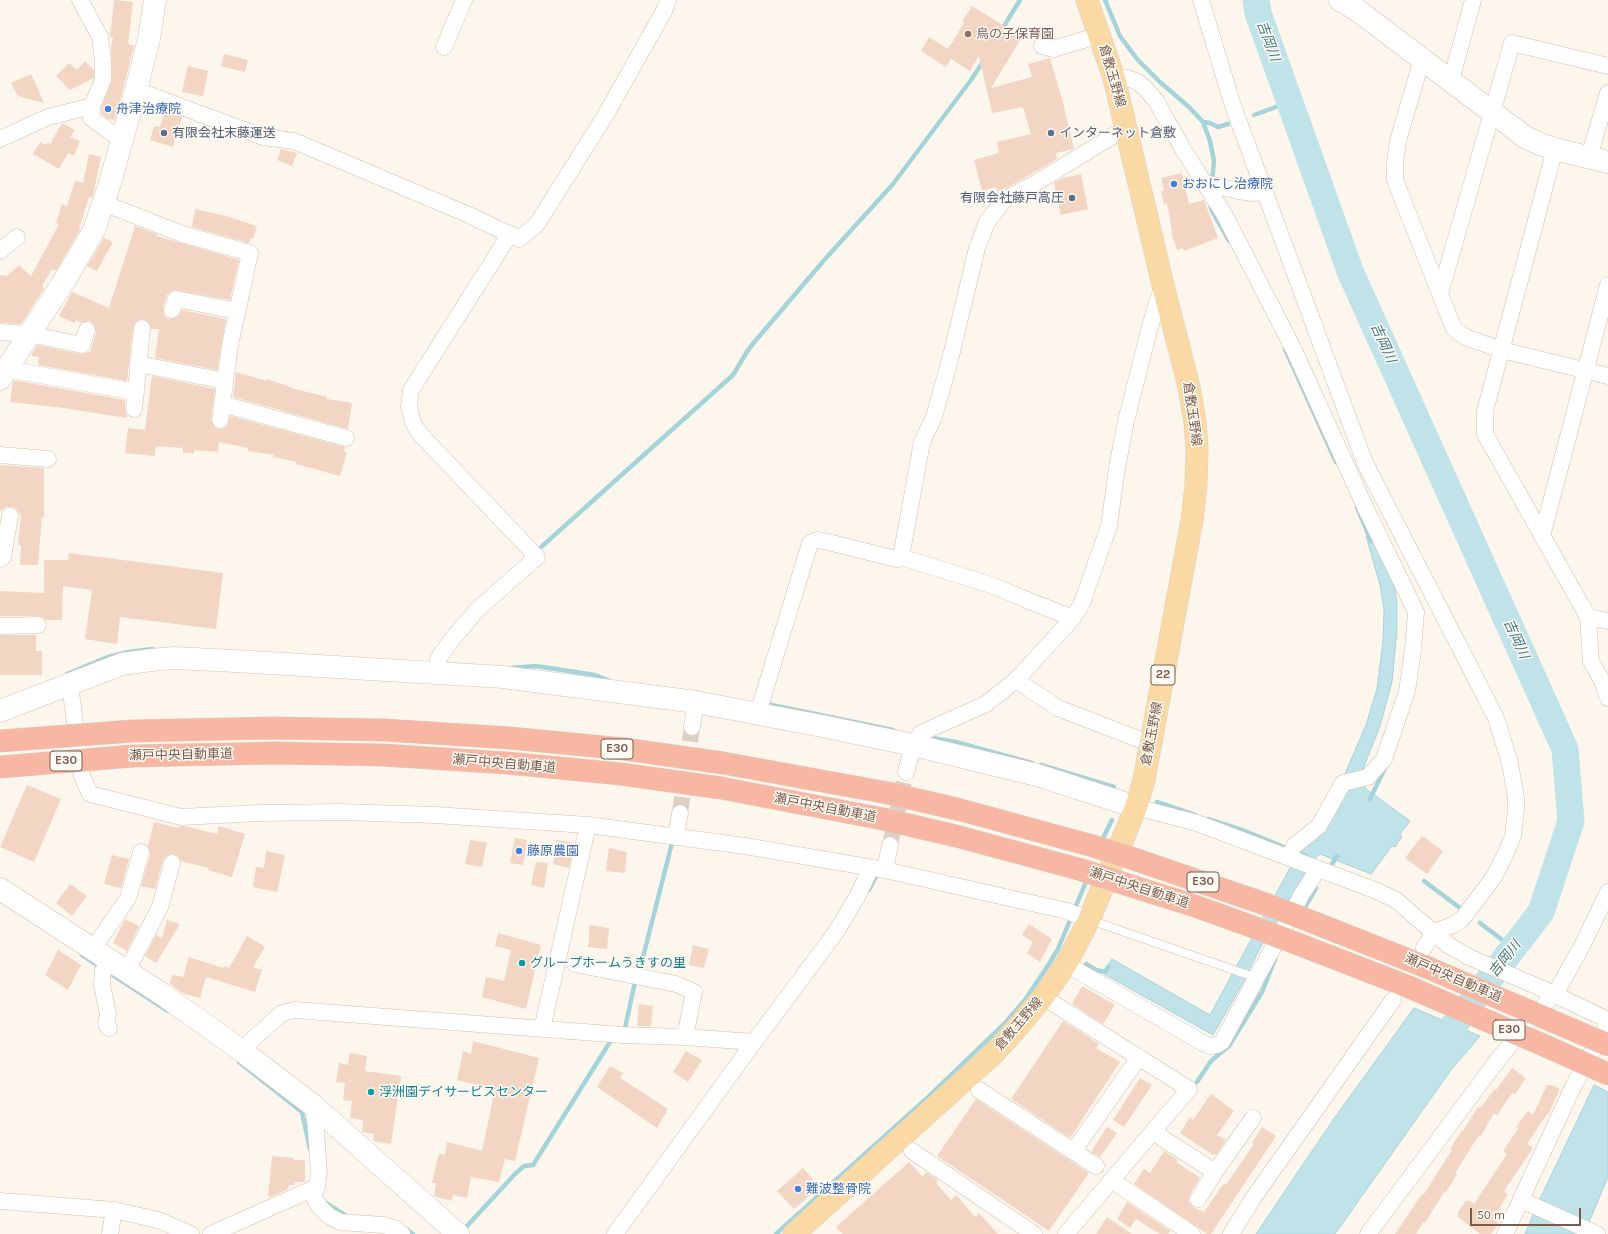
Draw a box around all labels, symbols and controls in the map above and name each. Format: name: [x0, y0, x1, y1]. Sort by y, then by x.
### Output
water label: 吉岡川: [1253, 18, 1283, 64]
place label: 鳥の子保育園: [976, 26, 1054, 42]
marker: 鳥の子保育園: [963, 29, 973, 39]
street label: 倉敷玉野線: [1096, 43, 1128, 109]
place label: 舟津治療院: [116, 101, 181, 117]
marker: 舟津治療院: [103, 104, 113, 114]
place label: 有限会社末藤運送: [172, 125, 276, 141]
place label: インターネット倉敷: [1059, 125, 1176, 141]
marker: 有限会社末藤運送: [159, 128, 169, 138]
marker: インターネット倉敷: [1046, 128, 1056, 138]
place label: おおにし治療院: [1182, 176, 1273, 192]
marker: おおにし治療院: [1169, 179, 1179, 189]
place label: 有限会社藤戸高圧: [960, 190, 1064, 206]
marker: 有限会社藤戸高圧: [1067, 193, 1077, 203]
water label: 吉岡川: [1367, 320, 1399, 366]
street label: 倉敷玉野線: [1180, 381, 1204, 447]
water label: 吉岡川: [1500, 616, 1532, 662]
road number: 22: [1151, 665, 1175, 685]
street label: 倉敷玉野線: [1138, 701, 1166, 767]
road number: E30: [601, 739, 633, 759]
street label: 瀬戸中央自動車道: [129, 746, 233, 764]
road number: E30: [50, 751, 82, 771]
street label: 瀬戸中央自動車道: [452, 752, 556, 776]
street label: 瀬戸中央自動車道: [772, 790, 878, 826]
place label: 藤原農園: [527, 843, 579, 859]
marker: 藤原農園: [514, 846, 524, 856]
street label: 瀬戸中央自動車道: [1087, 865, 1191, 911]
road number: E30: [1187, 872, 1219, 892]
water label: 吉岡川: [1485, 937, 1525, 981]
street label: 瀬戸中央自動車道: [1402, 951, 1504, 1005]
place label: グループホームうきすの里: [530, 955, 686, 971]
marker: グループホームうきすの里: [517, 958, 527, 968]
street label: 倉敷玉野線: [992, 994, 1046, 1054]
road number: E30: [1493, 1020, 1525, 1040]
place label: 浮洲園デイサービスセンター: [379, 1084, 548, 1100]
marker: 浮洲園デイサービスセンター: [366, 1087, 376, 1097]
place label: 難波整骨院: [806, 1181, 871, 1197]
marker: 難波整骨院: [793, 1184, 803, 1194]
scale bar: [1472, 1200, 1583, 1226]
text: 50 m: [1477, 1208, 1505, 1222]

